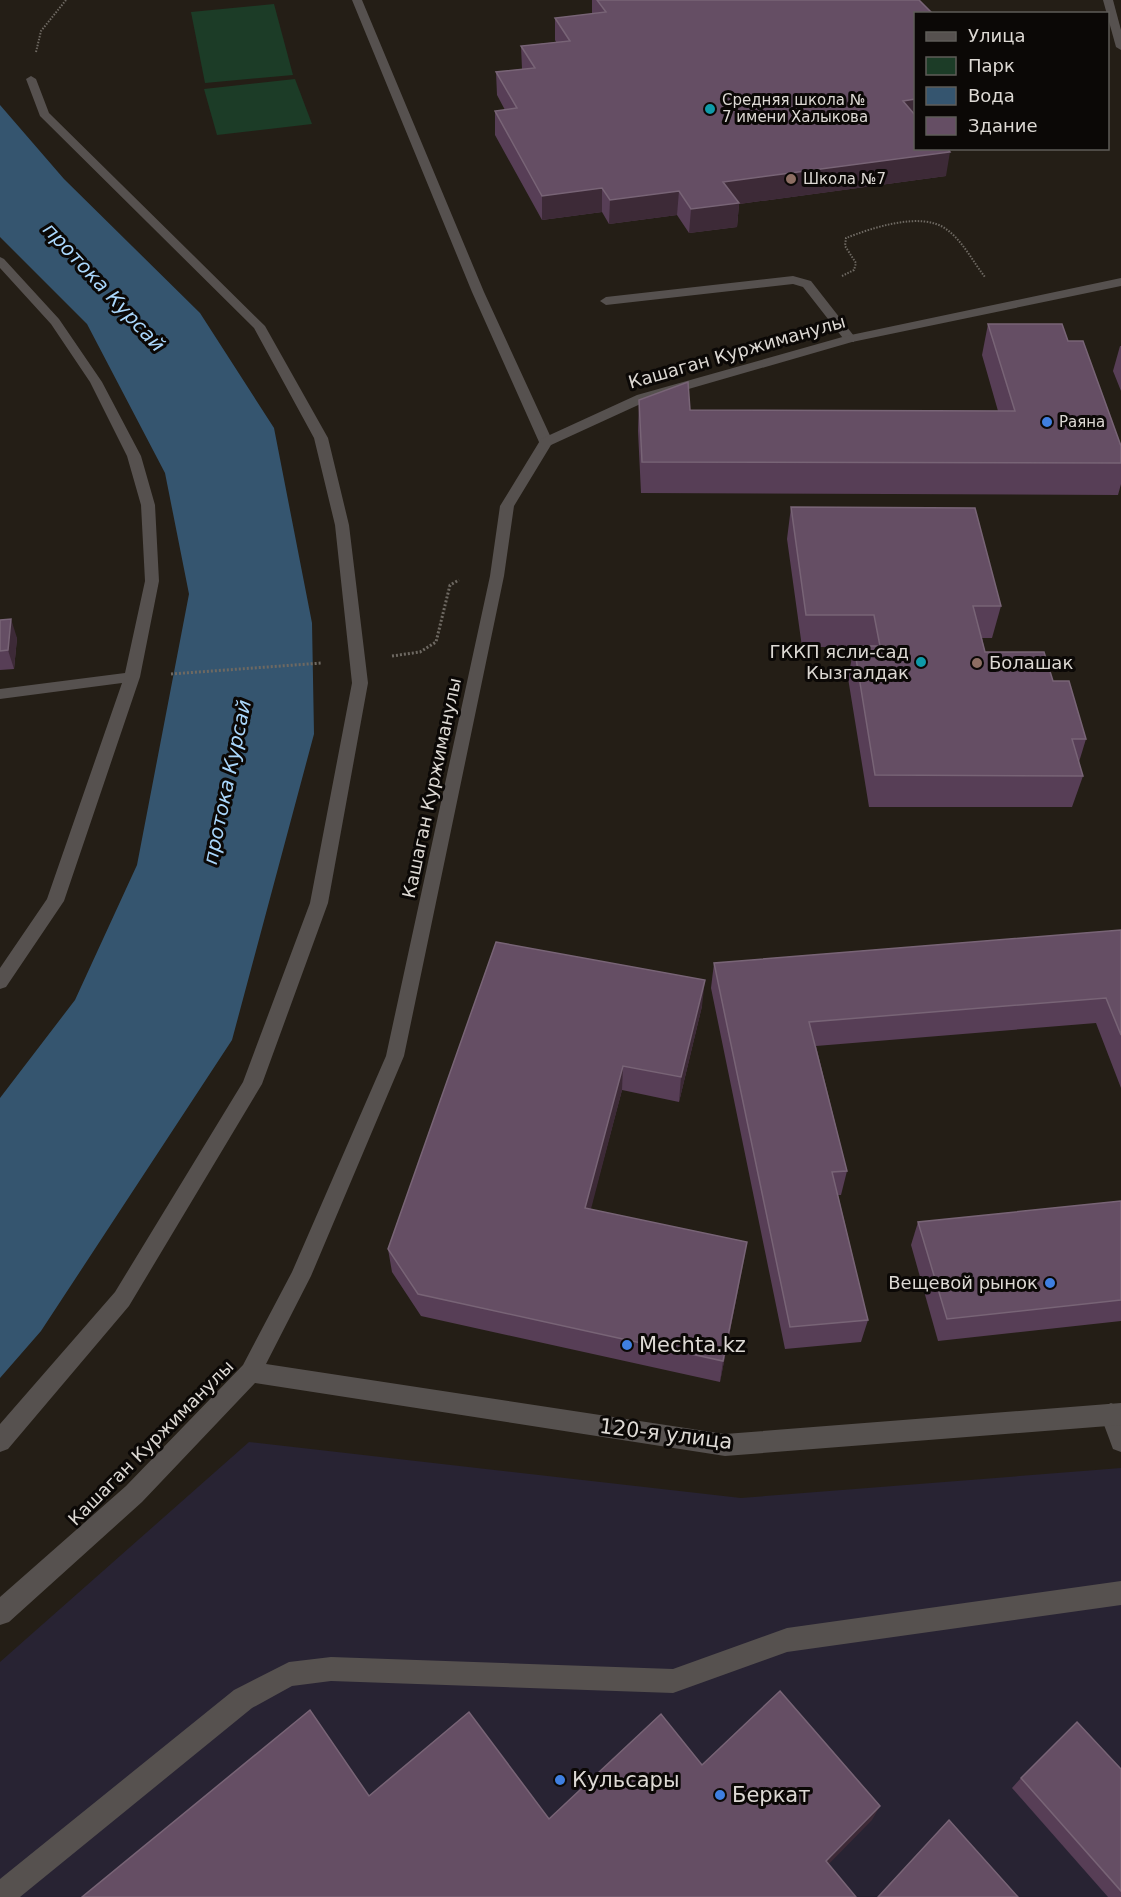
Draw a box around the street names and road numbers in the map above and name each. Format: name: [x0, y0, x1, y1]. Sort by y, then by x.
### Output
street label: Кашаган Куржиманулы: [626, 310, 848, 393]
street label: Кашаган Куржиманулы: [398, 676, 465, 900]
street label: Кашаган Куржиманулы: [64, 1356, 238, 1530]
street label: 120-я улица: [598, 1414, 734, 1454]

